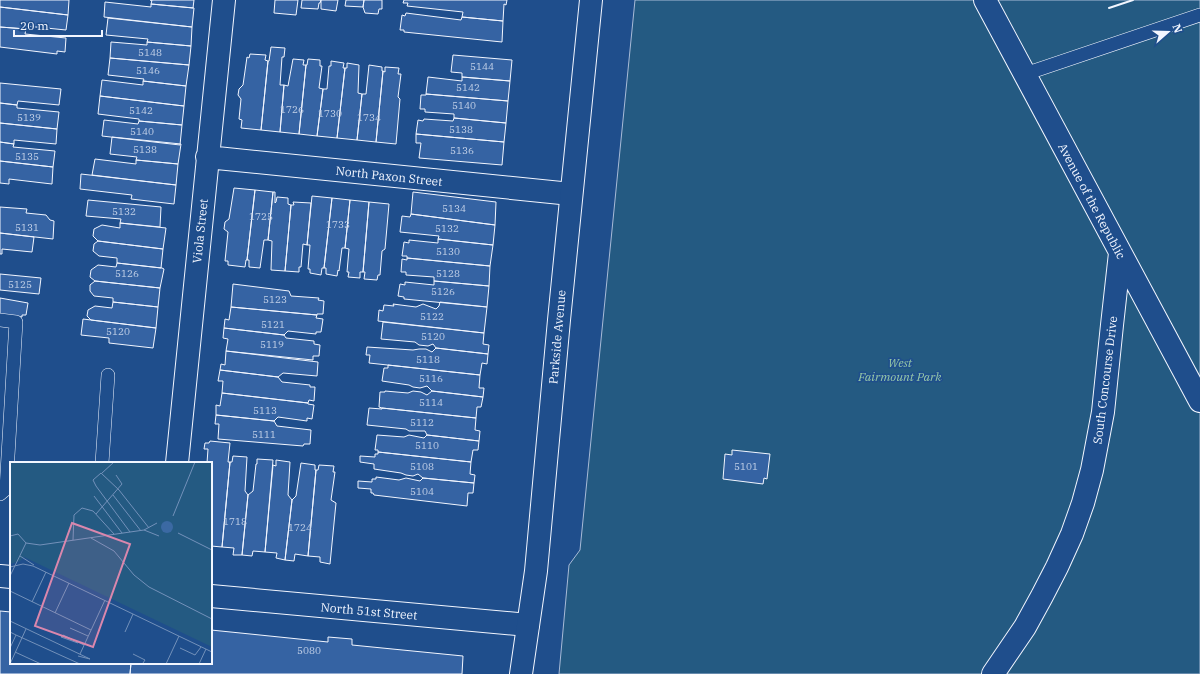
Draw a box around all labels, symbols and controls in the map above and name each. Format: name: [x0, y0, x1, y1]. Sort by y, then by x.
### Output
scale bar: [14, 12, 102, 38]
north arrow: [1148, 12, 1188, 52]
text: 20 m: [20, 18, 49, 33]
text: N: [1169, 22, 1186, 35]
house number: 5148: [138, 46, 162, 59]
house number: 5144: [470, 60, 494, 73]
house number: 5146: [136, 64, 160, 77]
house number: 5142: [456, 81, 480, 94]
house number: 5140: [452, 99, 476, 112]
house number: 1726: [280, 103, 304, 116]
house number: 5142: [129, 104, 153, 117]
house number: 1730: [318, 107, 342, 120]
house number: 5139: [17, 111, 41, 124]
house number: 1734: [357, 111, 381, 124]
house number: 5138: [449, 123, 473, 136]
house number: 5140: [130, 125, 154, 138]
street label: Avenue of the Republic: [1055, 140, 1129, 262]
house number: 5138: [133, 143, 157, 156]
house number: 5136: [450, 144, 474, 157]
house number: 5135: [15, 150, 39, 163]
street label: North Paxon Street: [335, 163, 443, 189]
street label: Viola Street: [189, 198, 211, 264]
house number: 5134: [442, 202, 466, 215]
house number: 5132: [112, 205, 136, 218]
house number: 1725: [249, 210, 273, 223]
house number: 1733: [326, 218, 350, 231]
house number: 5131: [15, 221, 39, 234]
house number: 5132: [435, 222, 459, 235]
house number: 5130: [436, 245, 460, 258]
house number: 5126: [115, 267, 139, 280]
house number: 5128: [436, 267, 460, 280]
house number: 5125: [8, 278, 32, 291]
house number: 5126: [431, 285, 455, 298]
street label: Parkside Avenue: [545, 289, 569, 385]
house number: 5123: [263, 293, 287, 306]
house number: 5122: [420, 310, 444, 323]
street label: South Concourse Drive: [1090, 315, 1120, 445]
house number: 5121: [261, 318, 285, 331]
house number: 5120: [106, 325, 130, 338]
house number: 5120: [421, 330, 445, 343]
house number: 5119: [260, 338, 284, 351]
house number: 5118: [416, 353, 440, 366]
park label: West Fairmount Park: [857, 355, 942, 384]
house number: 5116: [419, 372, 443, 385]
house number: 5114: [419, 396, 443, 409]
house number: 5113: [253, 404, 277, 417]
house number: 5112: [410, 416, 434, 429]
house number: 5111: [252, 428, 276, 441]
house number: 5110: [415, 439, 439, 452]
house number: 5108: [410, 460, 434, 473]
house number: 5101: [734, 460, 758, 473]
inset map: [10, 462, 212, 664]
house number: 5104: [410, 485, 434, 498]
house number: 1718: [223, 515, 247, 528]
house number: 1724: [288, 521, 312, 534]
street label: North 51st Street: [320, 599, 418, 623]
house number: 5080: [297, 644, 321, 657]

